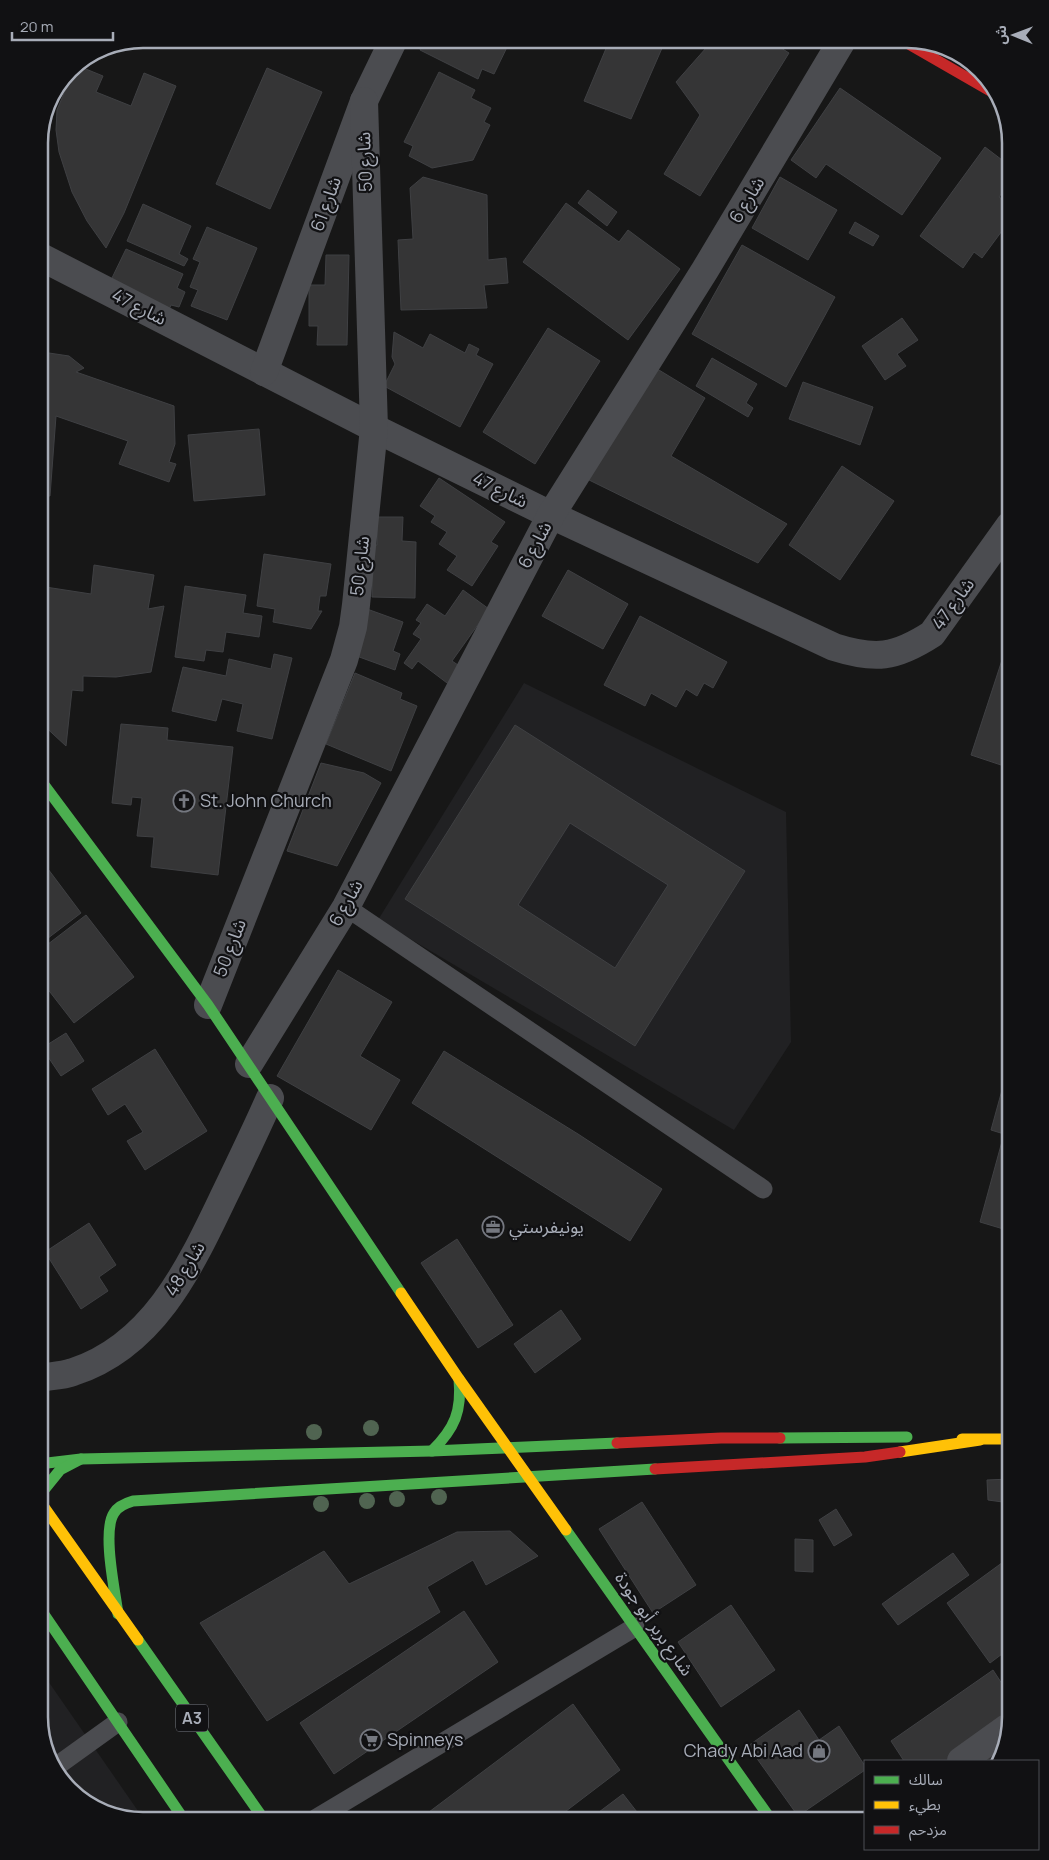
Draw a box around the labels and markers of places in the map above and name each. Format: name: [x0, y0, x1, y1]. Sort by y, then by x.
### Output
place label: St. John Church: [200, 788, 332, 812]
church icon: St. John Church: [172, 789, 196, 813]
place label: يونيفرستي: [509, 1214, 584, 1240]
office icon: يونيفرستي: [481, 1215, 505, 1239]
place label: Spinneys: [387, 1727, 464, 1751]
supermarket icon: Spinneys: [359, 1728, 383, 1752]
place label: Chady Abi Aad: [684, 1738, 803, 1762]
shop icon: Chady Abi Aad: [807, 1739, 831, 1763]

